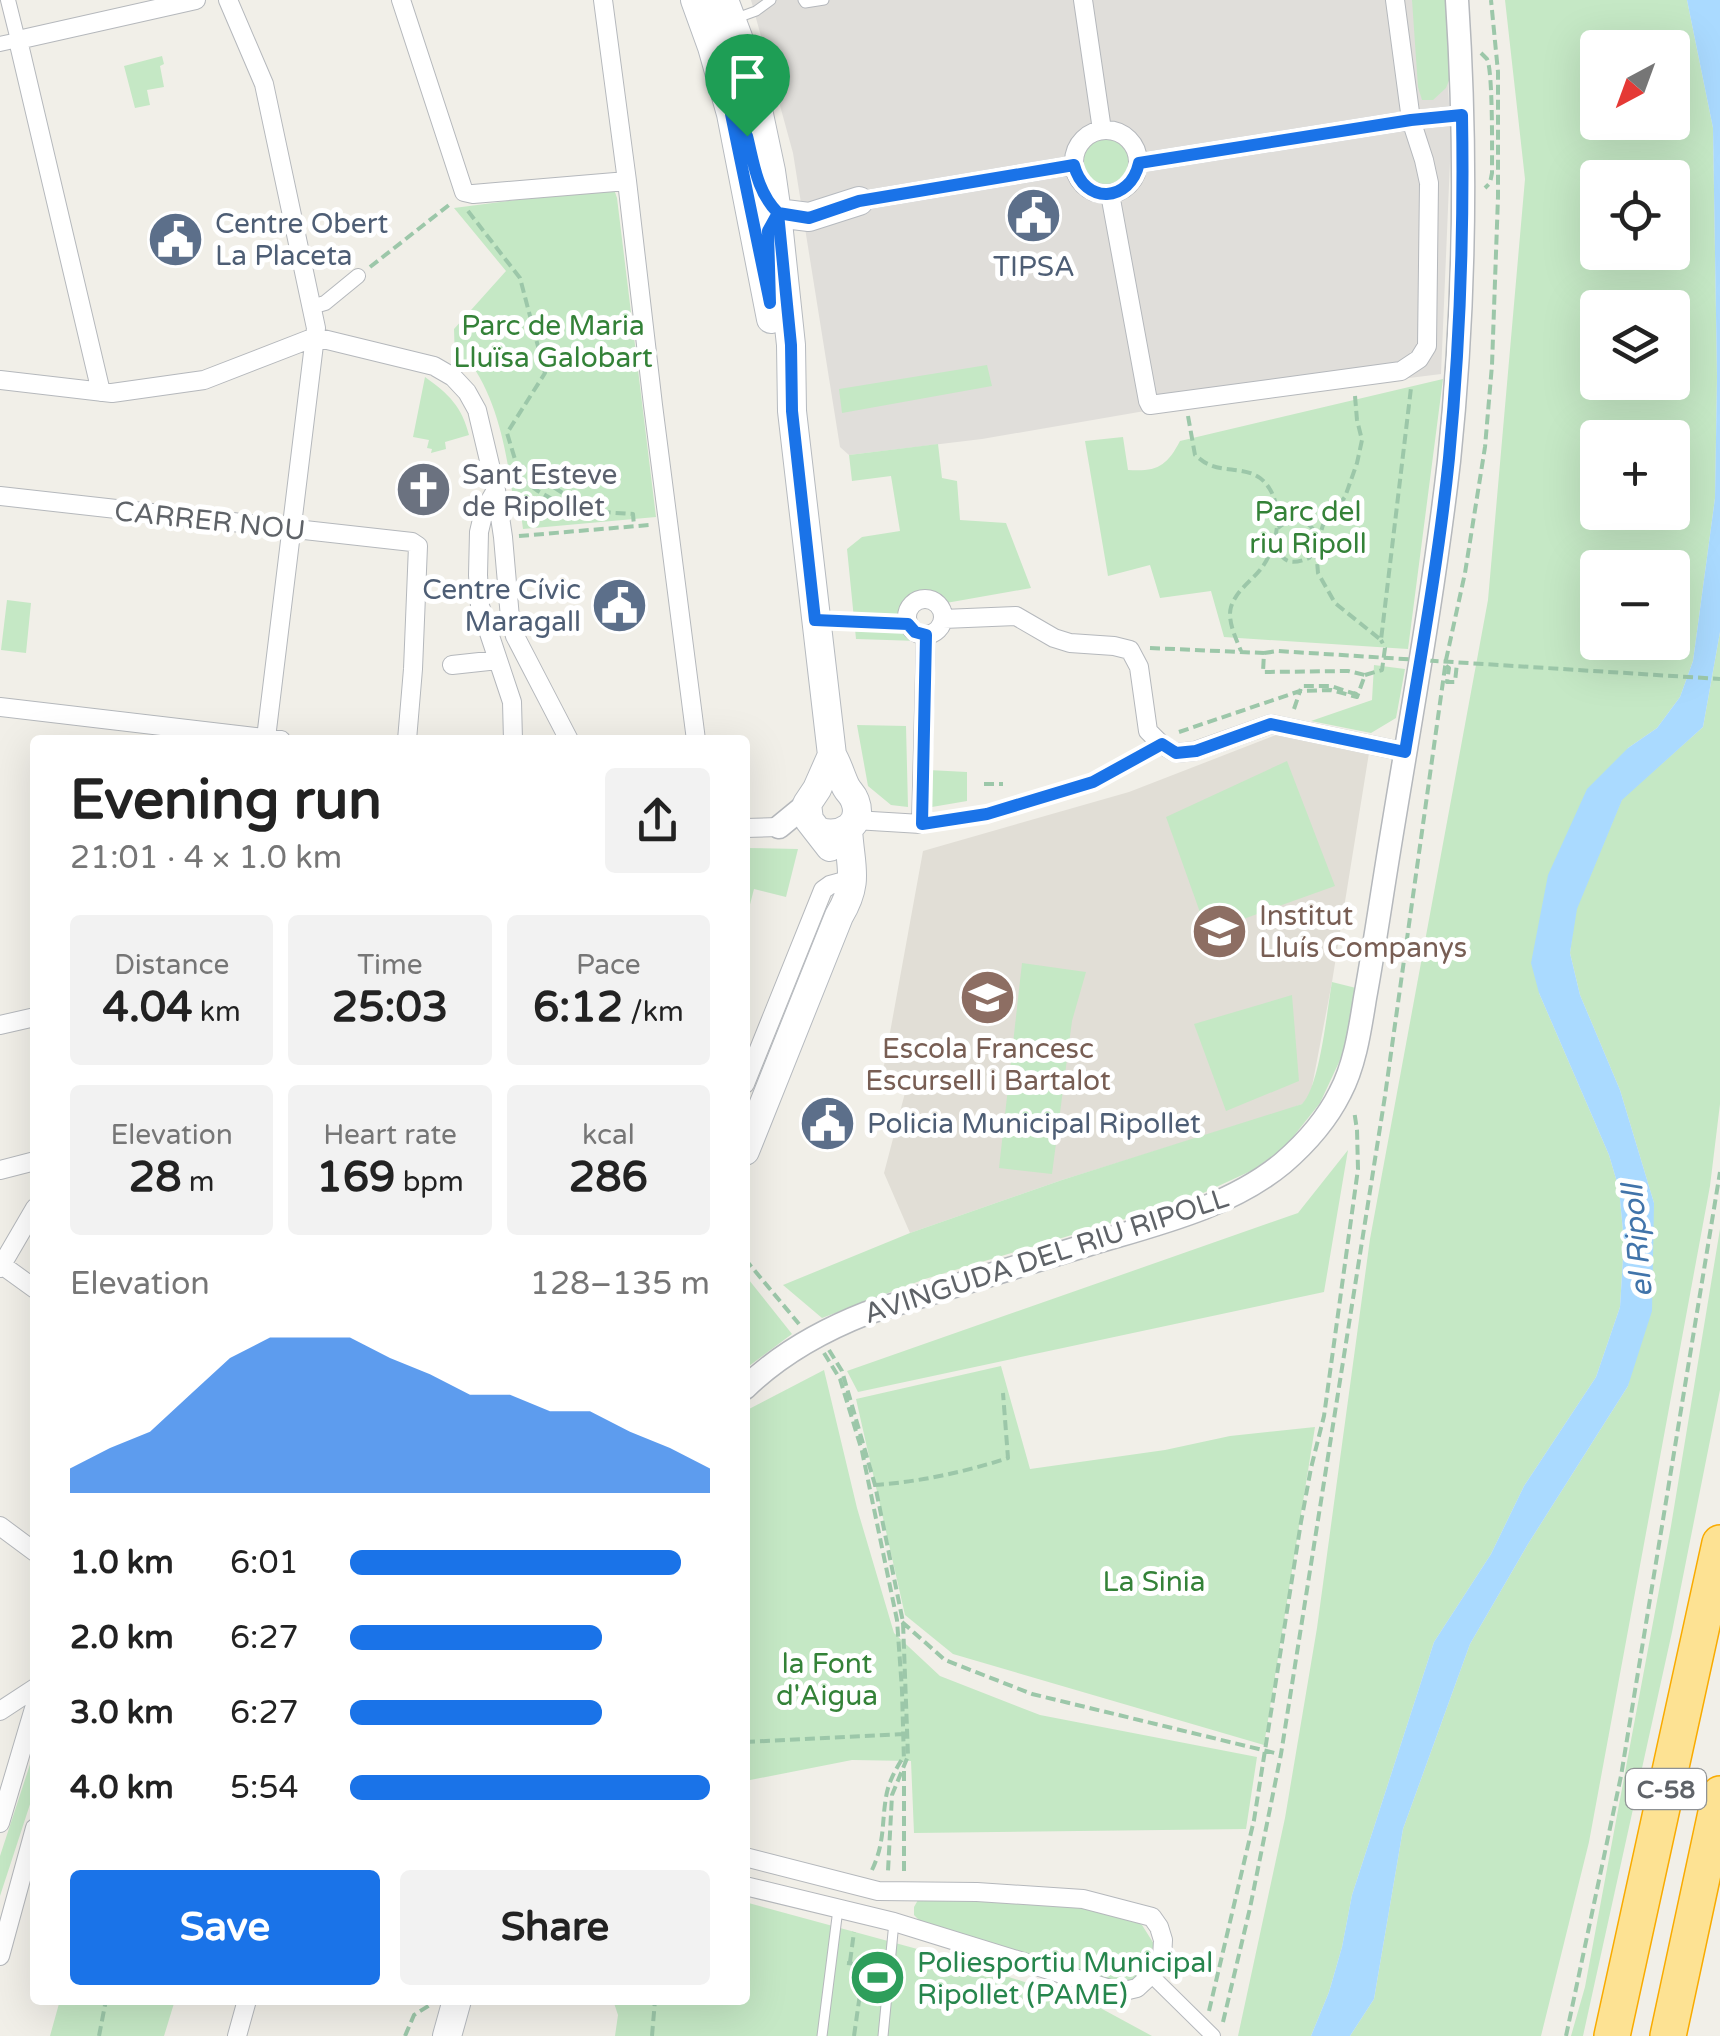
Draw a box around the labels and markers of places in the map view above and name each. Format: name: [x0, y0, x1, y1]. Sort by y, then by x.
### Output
pin: [705, 34, 790, 137]
public building icon: TIPSA: [1004, 185, 1064, 245]
place label: Centre Obert La Placeta: [215, 207, 388, 273]
public building icon: Centre Obert La Placeta: [146, 209, 206, 269]
place label: TIPSA: [993, 250, 1075, 284]
place label: Sant Esteve de Ripollet: [462, 458, 617, 524]
church icon: Sant Esteve de Ripollet: [393, 460, 453, 520]
place label: Centre Cívic Maragall: [422, 573, 581, 639]
public building icon: Centre Cívic Maragall: [590, 575, 650, 635]
place label: Institut Lluís Companys: [1259, 899, 1467, 965]
school or university icon: Institut Lluís Companys: [1190, 901, 1250, 961]
school or university icon: Escola Francesc Escursell i Bartalot: [958, 967, 1018, 1027]
place label: Escola Francesc Escursell i Bartalot: [865, 1032, 1111, 1098]
public building icon: Policia Municipal Ripollet: [798, 1093, 858, 1153]
place label: Policia Municipal Ripollet: [867, 1107, 1201, 1141]
place label: Poliesportiu Municipal Ripollet (PAME): [917, 1946, 1213, 2012]
sports icon: Poliesportiu Municipal Ripollet (PAME): [848, 1948, 908, 2008]

